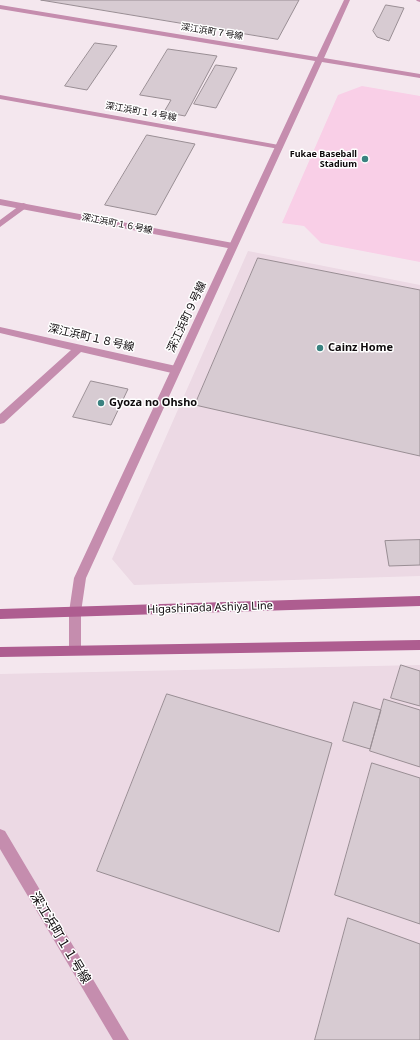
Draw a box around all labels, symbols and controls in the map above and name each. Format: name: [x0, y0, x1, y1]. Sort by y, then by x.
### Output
street label: 深江浜町７号線: [180, 22, 244, 42]
street label: 深江浜町１４号線: [105, 100, 177, 124]
place label: Fukae Baseball Stadium: [290, 149, 357, 170]
marker: Fukae Baseball Stadium: [360, 154, 370, 164]
street label: 深江浜町１６号線: [81, 212, 153, 236]
street label: 深江浜町９号線: [165, 279, 209, 355]
street label: 深江浜町１８号線: [47, 322, 135, 354]
place label: Cainz Home: [328, 341, 393, 355]
marker: Cainz Home: [315, 343, 325, 353]
place label: Gyoza no Ohsho: [109, 396, 197, 410]
marker: Gyoza no Ohsho: [96, 398, 106, 408]
street label: Higashinada Ashiya Line: [147, 599, 273, 617]
street label: 深江浜町１１号線: [27, 889, 93, 987]

